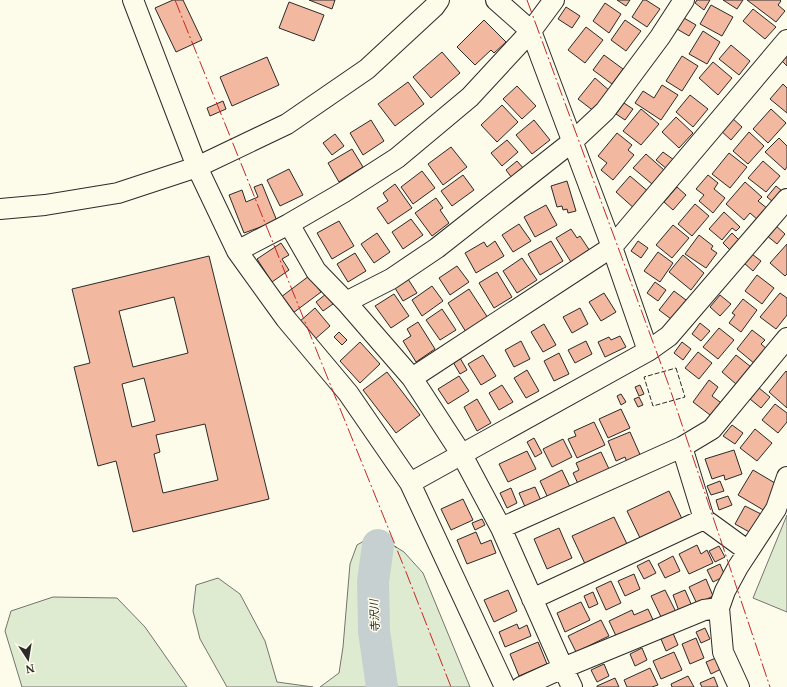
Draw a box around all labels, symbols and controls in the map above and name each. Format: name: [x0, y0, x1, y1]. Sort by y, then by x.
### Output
water label: 寺沢川: [366, 598, 382, 633]
north arrow: [8, 639, 48, 679]
text: N: [24, 661, 36, 678]

